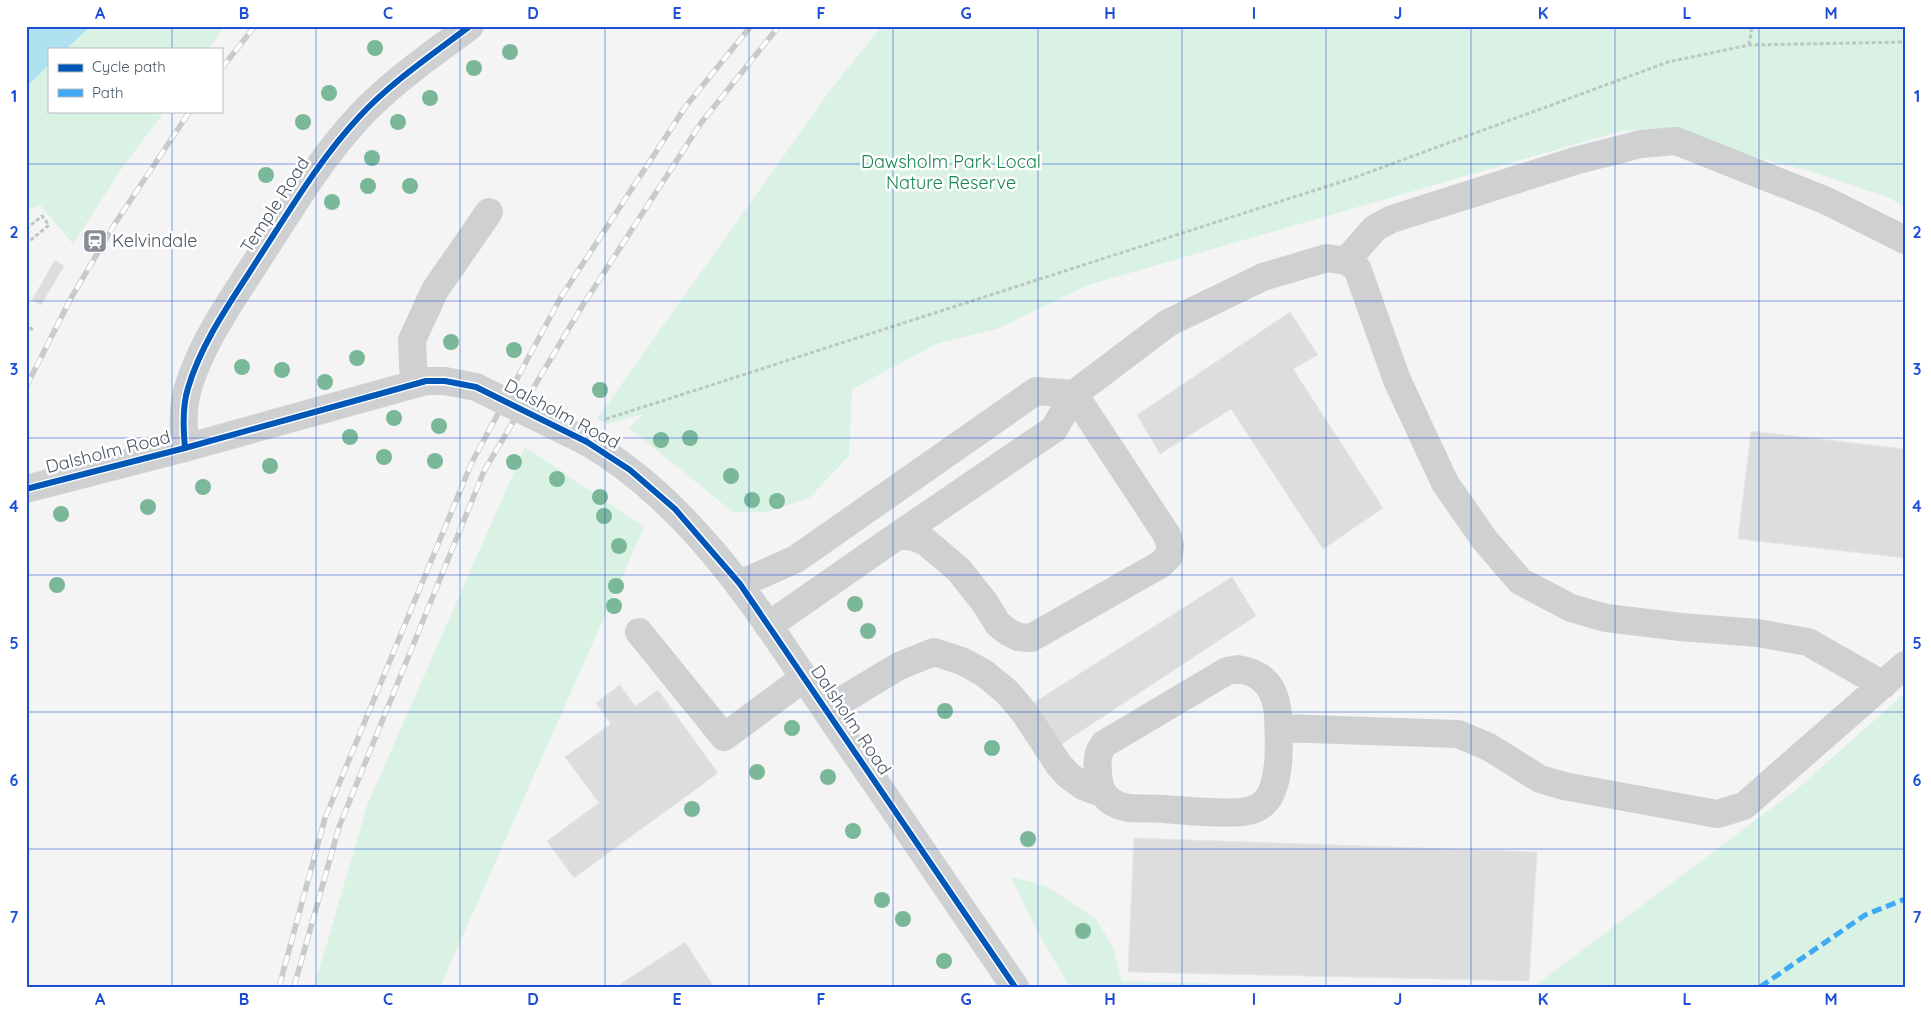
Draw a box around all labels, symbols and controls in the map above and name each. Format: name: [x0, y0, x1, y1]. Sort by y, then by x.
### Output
text: A: [95, 3, 106, 23]
text: B: [239, 3, 249, 23]
text: C: [383, 3, 393, 23]
text: D: [527, 3, 539, 23]
text: E: [672, 3, 682, 23]
text: F: [817, 3, 826, 23]
text: G: [960, 3, 972, 23]
text: H: [1104, 3, 1116, 23]
text: I: [1252, 3, 1256, 23]
text: J: [1394, 3, 1402, 23]
text: K: [1538, 3, 1548, 23]
text: L: [1683, 3, 1692, 23]
text: M: [1824, 3, 1838, 23]
legend: [48, 48, 222, 112]
text: Cycle path: [92, 57, 166, 76]
text: Path: [92, 83, 124, 102]
text: 1: [11, 86, 17, 106]
text: 1: [1914, 86, 1920, 106]
park label: Dawsholm Park Local Nature Reserve: [861, 150, 1041, 194]
street label: Temple Road: [235, 152, 314, 257]
text: 2: [9, 222, 19, 242]
text: 2: [1912, 222, 1922, 242]
station icon: Kelvindale: [82, 228, 108, 254]
place label: Kelvindale: [112, 229, 197, 252]
text: 3: [10, 359, 18, 379]
text: 3: [1913, 359, 1921, 379]
street label: Dalsholm Road: [500, 373, 624, 454]
street label: Dalsholm Road: [43, 425, 173, 478]
text: 4: [9, 496, 19, 516]
text: 4: [1912, 496, 1922, 516]
text: 5: [9, 633, 19, 653]
text: 5: [1912, 633, 1922, 653]
street label: Dalsholm Road: [806, 660, 897, 779]
text: 6: [10, 770, 19, 790]
text: 6: [1913, 770, 1922, 790]
text: 7: [10, 907, 19, 927]
text: 7: [1913, 907, 1922, 927]
text: A: [95, 989, 106, 1009]
text: B: [239, 989, 249, 1009]
text: C: [383, 989, 393, 1009]
text: D: [527, 989, 539, 1009]
text: E: [672, 989, 682, 1009]
text: F: [817, 989, 826, 1009]
text: G: [960, 989, 972, 1009]
text: H: [1104, 989, 1116, 1009]
text: I: [1252, 989, 1256, 1009]
text: J: [1394, 989, 1402, 1009]
text: K: [1538, 989, 1548, 1009]
text: L: [1683, 989, 1692, 1009]
text: M: [1824, 989, 1838, 1009]

